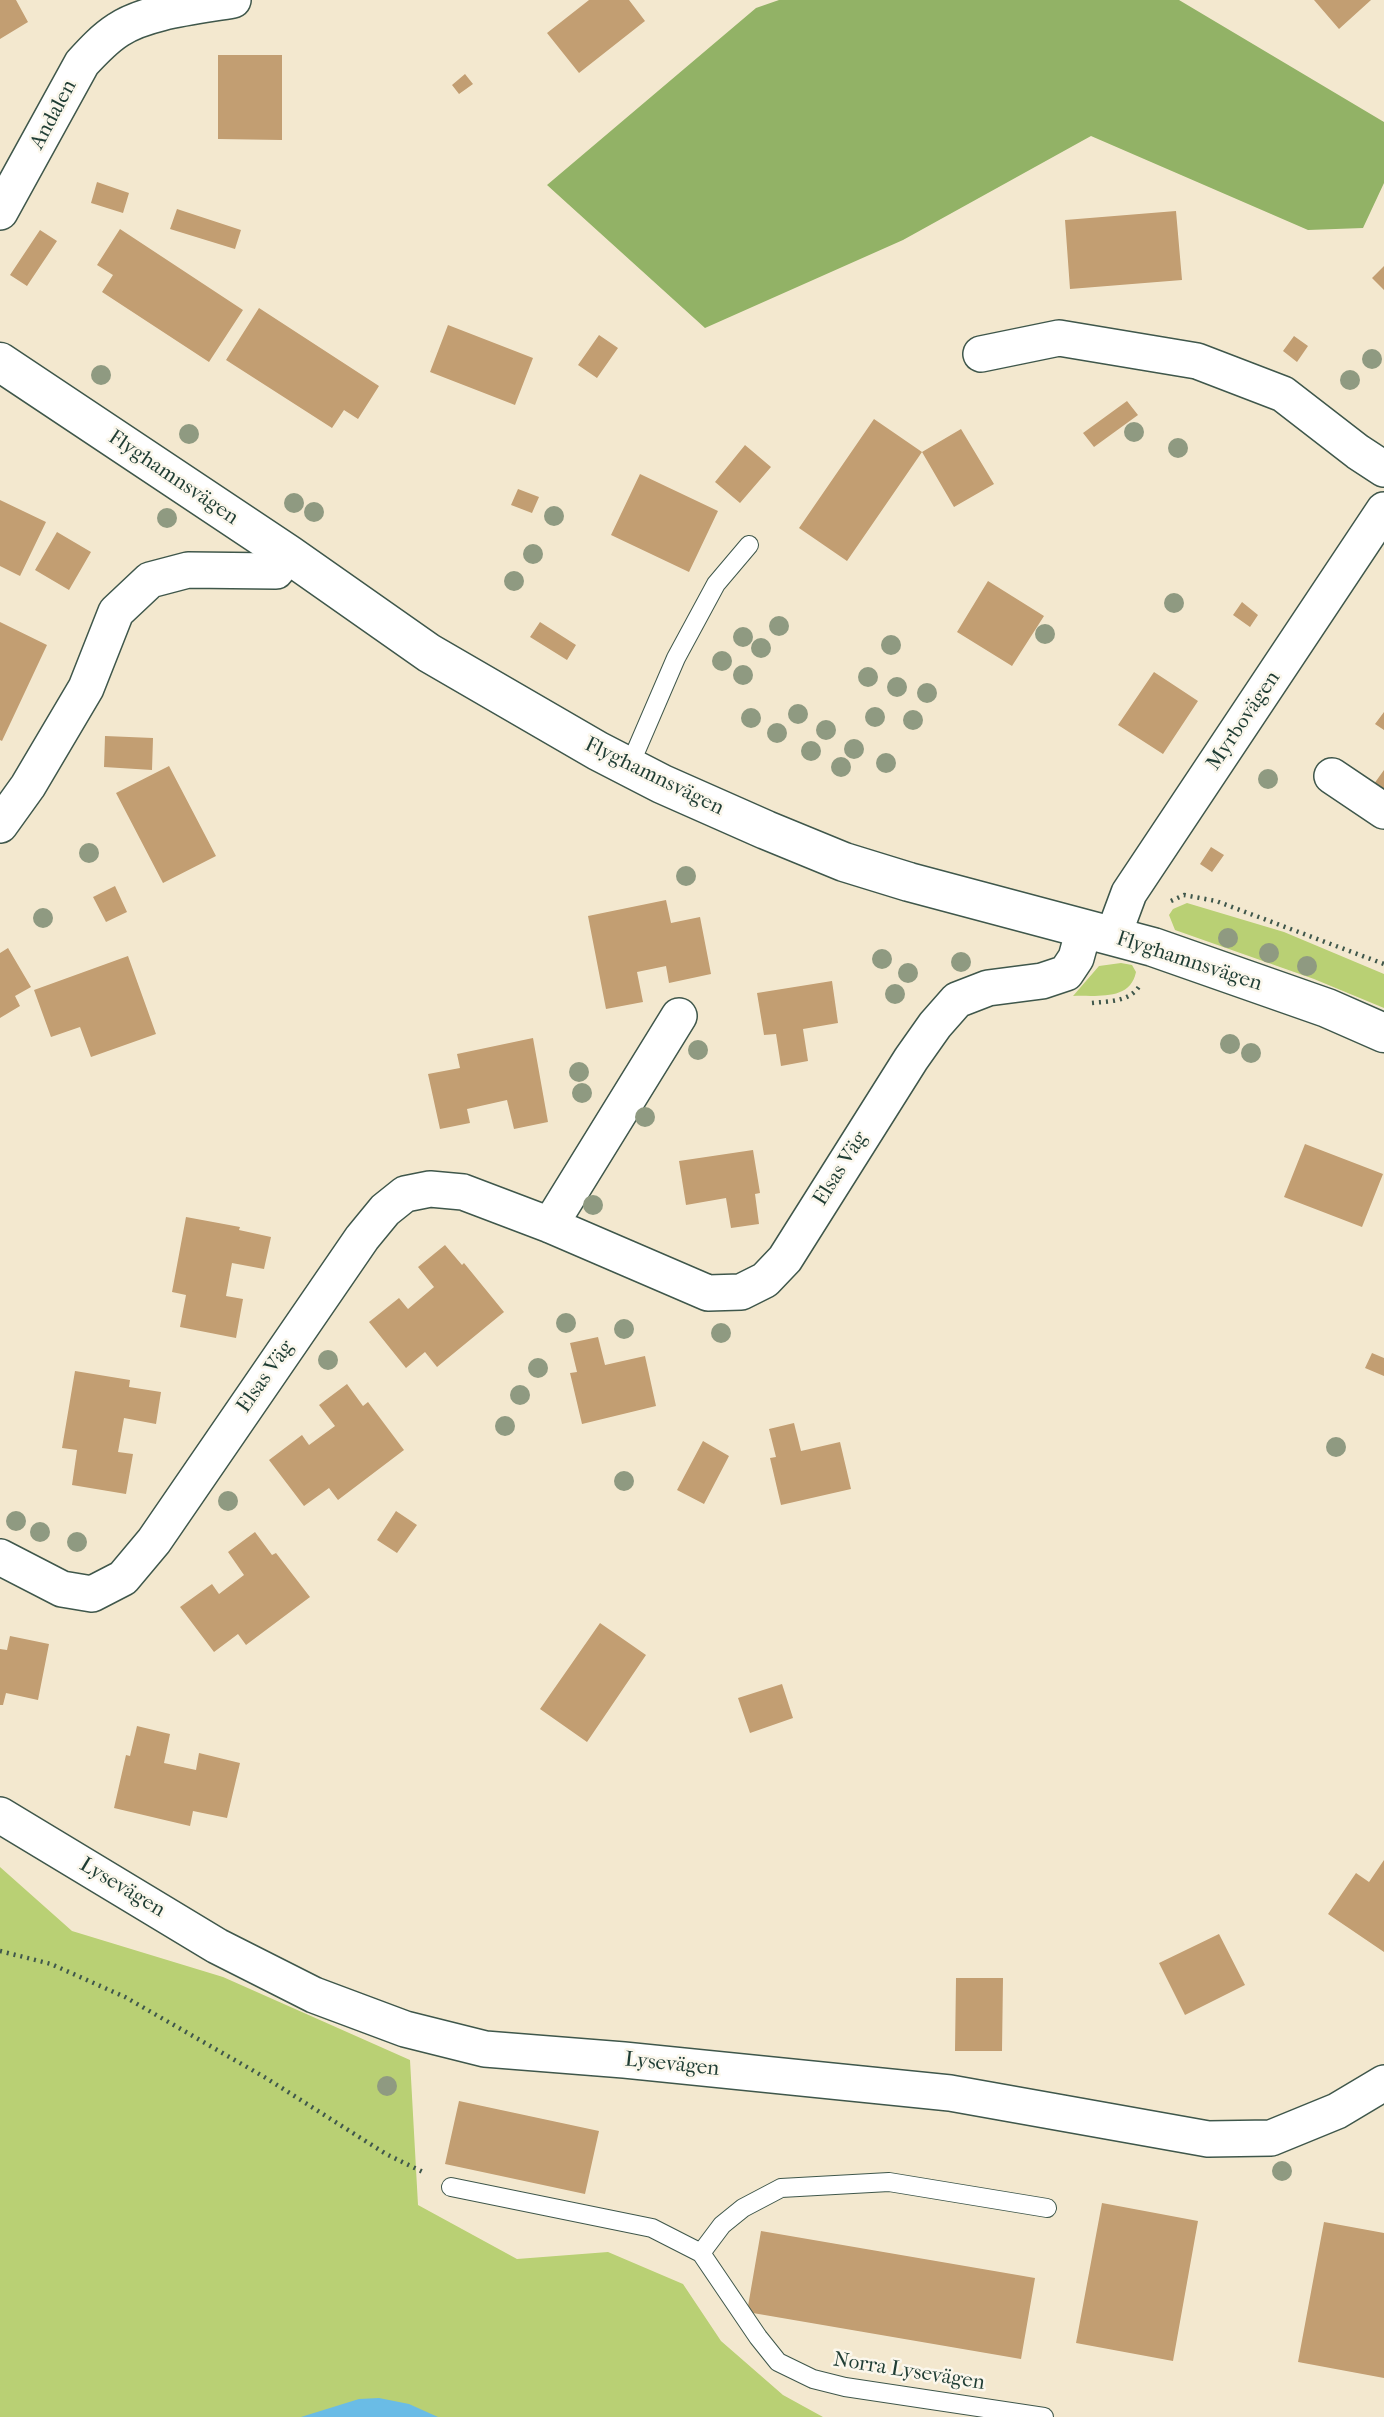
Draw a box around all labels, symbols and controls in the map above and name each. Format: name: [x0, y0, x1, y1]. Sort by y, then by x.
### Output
street label: Andalen: [25, 76, 83, 154]
street label: Flyghamnsvägen: [103, 425, 243, 531]
street label: Myrbovägen: [1202, 667, 1286, 775]
street label: Flyghamnsvägen: [580, 732, 728, 822]
street label: Flyghamnsvägen: [1113, 927, 1265, 997]
street label: Elsas Väg: [808, 1127, 874, 1211]
street label: Elsas Väg: [232, 1336, 300, 1418]
street label: Lysevägen: [75, 1853, 169, 1923]
street label: Lysevägen: [623, 2047, 721, 2083]
street label: Norra Lysevägen: [831, 2348, 987, 2396]

